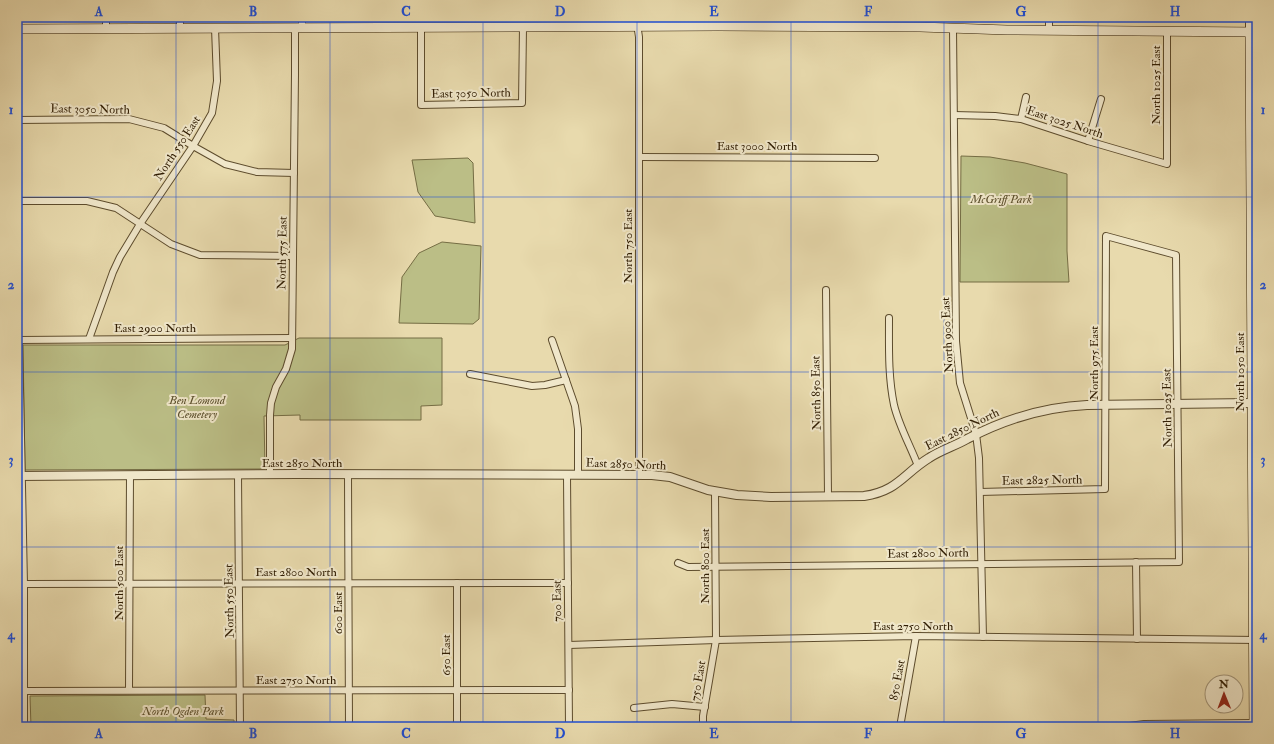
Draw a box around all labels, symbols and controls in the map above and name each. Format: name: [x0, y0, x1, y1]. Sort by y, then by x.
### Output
text: A: [94, 4, 104, 20]
text: B: [249, 4, 257, 20]
text: C: [401, 4, 411, 20]
text: D: [555, 4, 566, 20]
text: E: [709, 4, 719, 20]
text: F: [864, 4, 873, 20]
text: G: [1016, 4, 1027, 20]
text: H: [1170, 4, 1181, 20]
street label: North 1025 East: [1149, 45, 1164, 125]
street label: East 3050 North: [431, 85, 512, 102]
street label: East 3050 North: [50, 101, 131, 118]
text: 1: [9, 102, 14, 118]
text: 1: [1261, 102, 1266, 118]
street label: East 3025 North: [1025, 103, 1106, 142]
street label: North 550 East: [151, 113, 204, 183]
street label: East 3000 North: [717, 139, 798, 154]
park label: McGriff Park: [969, 192, 1032, 207]
street label: North 750 East: [621, 209, 636, 283]
street label: North 575 East: [274, 216, 291, 290]
text: 2: [8, 277, 15, 293]
text: 2: [1260, 277, 1267, 293]
street label: North 900 East: [938, 297, 957, 373]
street label: East 2900 North: [114, 321, 197, 336]
street label: North 975 East: [1087, 326, 1102, 400]
street label: North 1050 East: [1233, 332, 1248, 412]
street label: North 850 East: [808, 356, 825, 430]
street label: North 1025 East: [1159, 368, 1176, 448]
park label: Ben Lomond Cemetery: [168, 393, 226, 422]
street label: East 2850 North: [923, 405, 1002, 454]
text: 3: [9, 452, 14, 468]
text: 3: [1261, 452, 1266, 468]
street label: East 2850 North: [262, 456, 343, 471]
street label: East 2850 North: [585, 456, 667, 473]
street label: East 2825 North: [1002, 472, 1083, 489]
street label: North 800 East: [698, 528, 713, 604]
street label: North 500 East: [112, 545, 127, 621]
street label: East 2800 North: [887, 545, 970, 562]
street label: North 550 East: [221, 564, 238, 638]
street label: East 2800 North: [255, 565, 337, 580]
street label: 700 East: [550, 580, 565, 622]
street label: 600 East: [331, 592, 346, 634]
street label: East 2750 North: [873, 619, 954, 634]
text: 4: [6, 627, 15, 643]
text: 4: [1258, 627, 1267, 643]
street label: 650 East: [439, 634, 454, 676]
street label: 850 East: [886, 658, 909, 702]
street label: 750 East: [688, 660, 709, 703]
street label: East 2750 North: [256, 673, 337, 688]
north arrow: [1204, 674, 1244, 714]
text: N: [1218, 678, 1230, 691]
park label: North Ogden Park: [141, 704, 224, 719]
text: A: [94, 726, 104, 742]
text: B: [249, 726, 257, 742]
text: C: [401, 726, 411, 742]
text: D: [555, 726, 566, 742]
text: E: [709, 726, 719, 742]
text: F: [864, 726, 873, 742]
text: G: [1016, 726, 1027, 742]
text: H: [1170, 726, 1181, 742]

